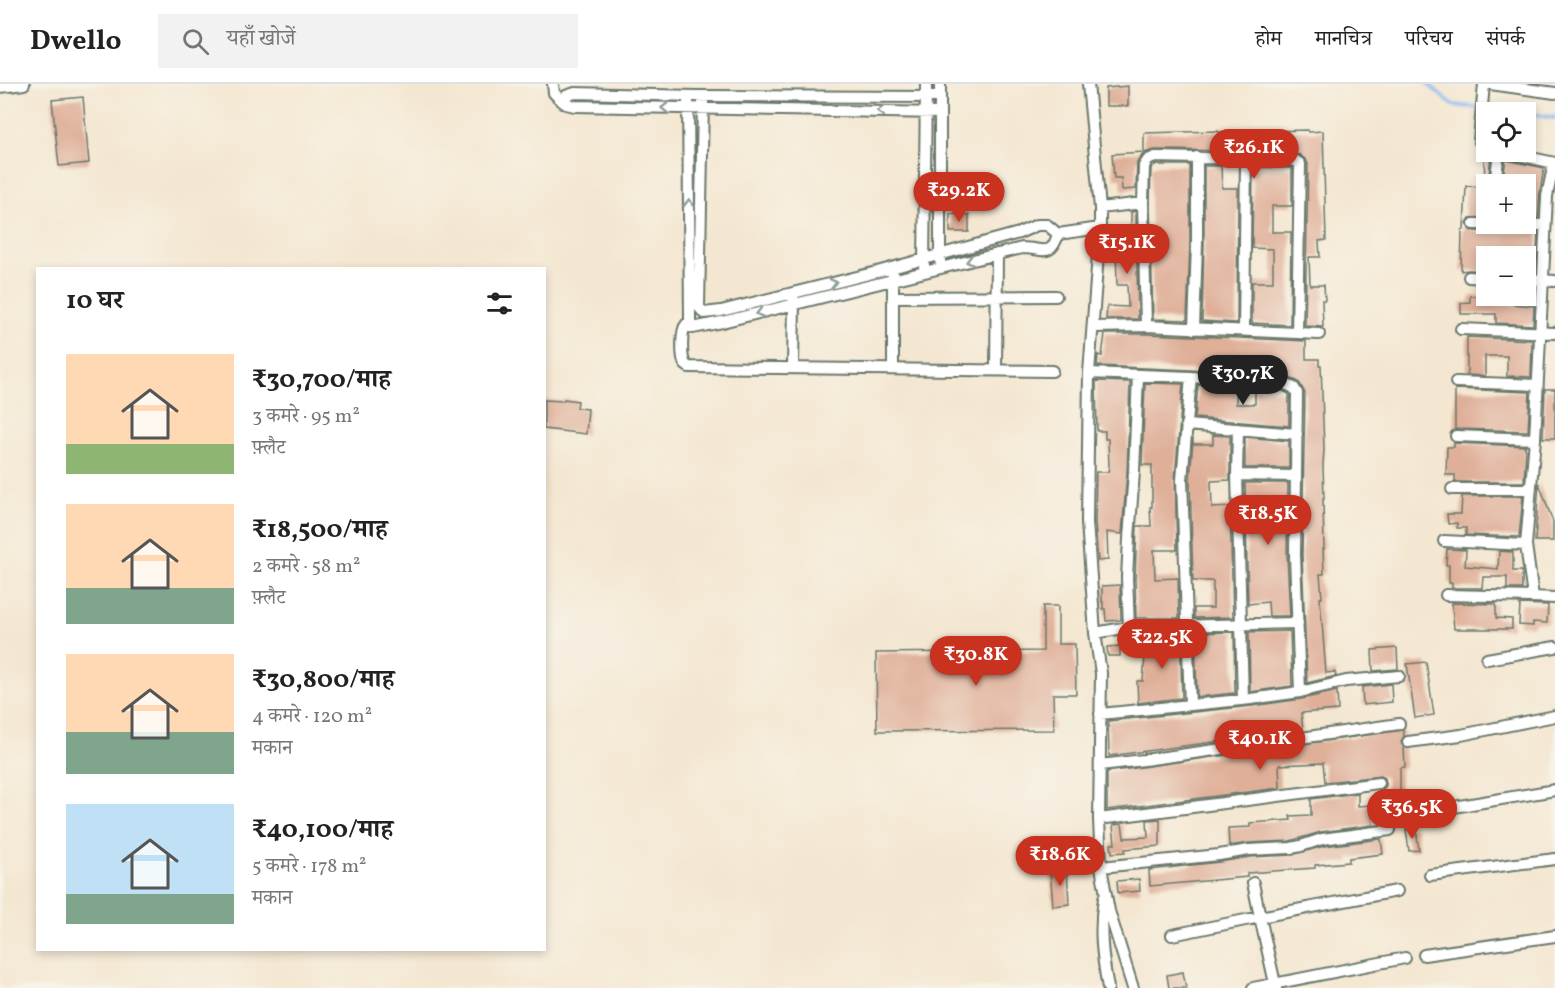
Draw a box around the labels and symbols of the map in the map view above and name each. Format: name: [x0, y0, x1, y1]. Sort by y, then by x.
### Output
one-way arrow: [660, 101, 669, 114]
one-way arrow: [876, 105, 885, 118]
pin: ₹26.1K: [1205, 129, 1303, 180]
pin: ₹29.2K: [910, 172, 1008, 223]
one-way arrow: [683, 198, 695, 207]
pin: ₹15.1K: [1078, 224, 1176, 275]
one-way arrow: [965, 254, 975, 267]
one-way arrow: [828, 277, 838, 290]
one-way arrow: [755, 306, 765, 319]
pin: ₹30.7K: [1194, 355, 1292, 406]
pin: ₹18.5K: [1219, 495, 1317, 546]
pin: ₹22.5K: [1113, 619, 1211, 670]
pin: ₹30.8K: [927, 636, 1025, 687]
pin: ₹40.1K: [1211, 720, 1309, 771]
pin: ₹36.5K: [1363, 789, 1461, 840]
pin: ₹18.6K: [1011, 836, 1109, 887]

